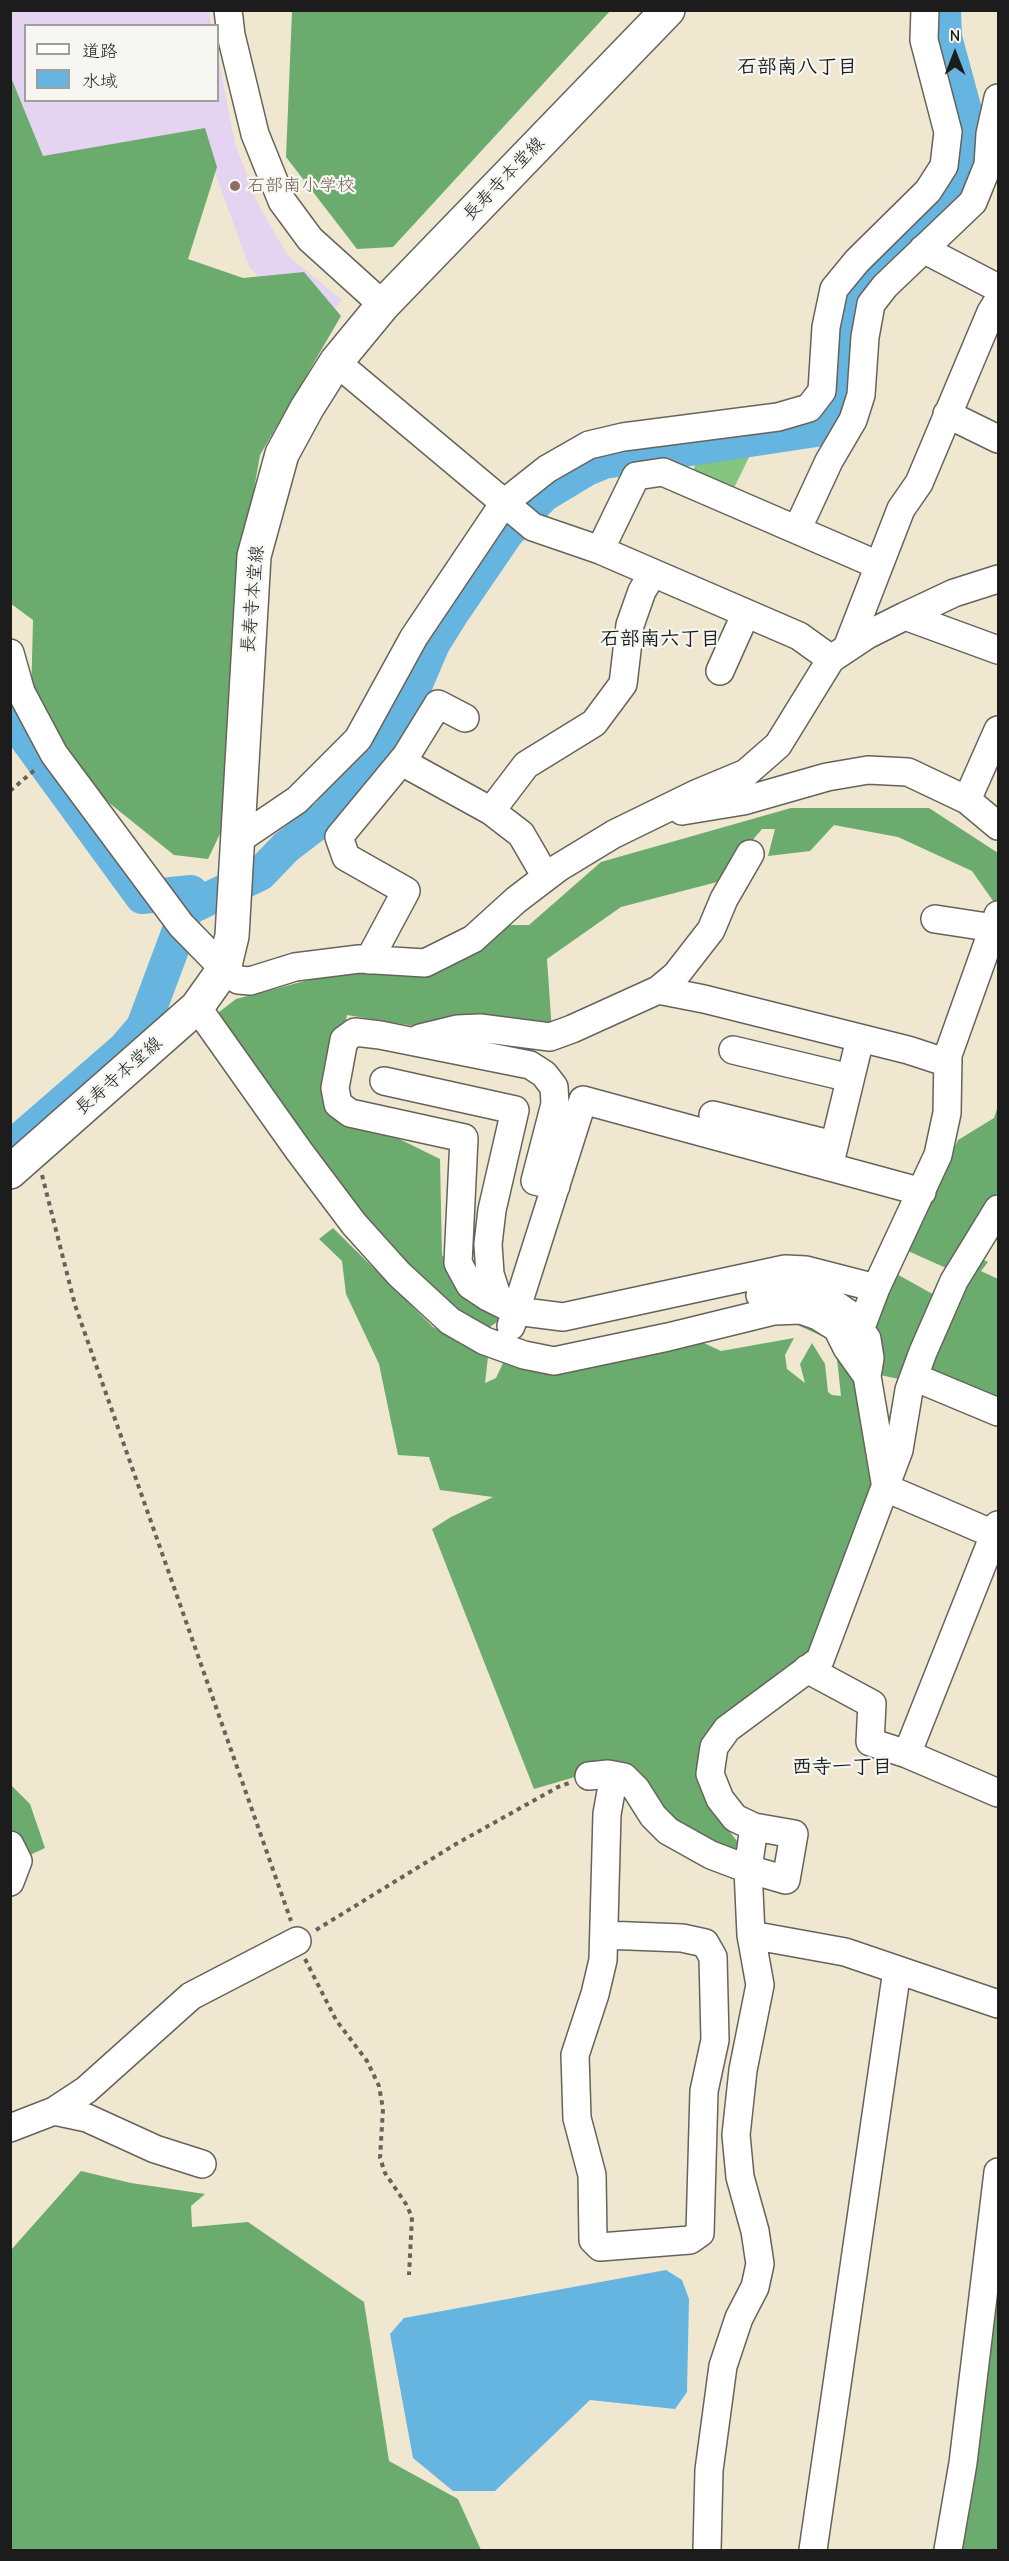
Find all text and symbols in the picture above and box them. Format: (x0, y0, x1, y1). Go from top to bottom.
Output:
legend (24, 24, 219, 102)
north arrow (925, 24, 985, 84)
text: N (950, 27, 960, 45)
text: 道路 (82, 41, 118, 62)
district label: 石部南八丁目 (737, 55, 857, 79)
text: 水域 (82, 71, 118, 92)
street label: 長寿寺本堂線 (459, 133, 549, 225)
place label: 石部南小学校 (247, 175, 355, 197)
marker: 石部南小学校 (228, 179, 242, 193)
street label: 長寿寺本堂線 (238, 544, 268, 654)
district label: 石部南六丁目 (600, 627, 720, 651)
street label: 長寿寺本堂線 (71, 1032, 167, 1120)
district label: 西寺一丁目 (792, 1755, 892, 1779)

